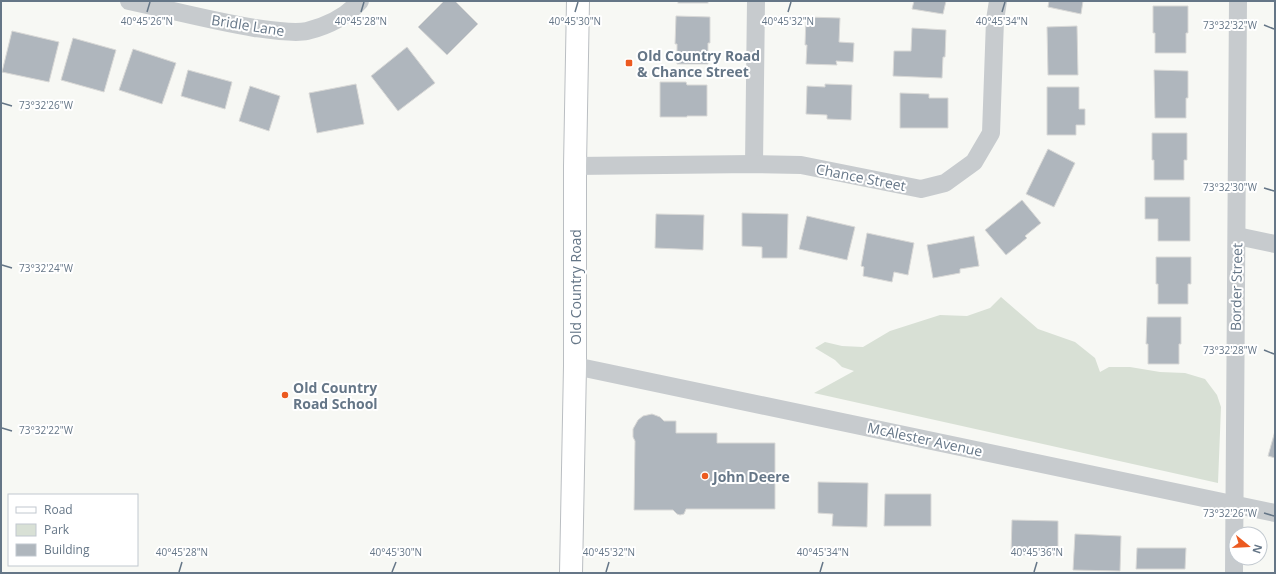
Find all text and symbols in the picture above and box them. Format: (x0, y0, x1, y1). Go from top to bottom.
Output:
street label: Bridle Lane (210, 10, 286, 40)
text: 40°45'26"N (121, 14, 173, 28)
text: 40°45'28"N (335, 14, 387, 28)
text: 40°45'30"N (549, 14, 601, 28)
text: 40°45'32"N (762, 14, 814, 28)
text: 40°45'34"N (976, 14, 1028, 28)
text: 73°32'32"W (1203, 18, 1258, 32)
place label: Old Country Road & Chance Street (637, 46, 760, 81)
marker: Old Country Road & Chance Street (624, 58, 634, 68)
text: 73°32'26"W (19, 98, 74, 112)
street label: Chance Street (814, 159, 908, 195)
text: 73°32'30"W (1203, 180, 1258, 194)
street label: Old Country Road (566, 229, 585, 345)
street label: Border Street (1226, 243, 1246, 331)
text: 73°32'24"W (19, 261, 74, 275)
text: 73°32'28"W (1203, 343, 1258, 357)
place label: Old Country Road School (293, 378, 378, 413)
marker: Old Country Road School (280, 390, 290, 400)
street label: McAlester Avenue (866, 418, 984, 461)
text: 73°32'22"W (19, 423, 74, 437)
place label: John Deere (711, 467, 790, 486)
marker: John Deere (700, 471, 710, 481)
legend (8, 494, 138, 566)
text: Road (44, 501, 73, 518)
text: 73°32'26"W (1203, 506, 1258, 520)
text: Park (44, 521, 70, 538)
north arrow (1228, 526, 1268, 566)
text: Building (44, 541, 90, 558)
text: N (1249, 543, 1267, 556)
text: 40°45'28"N (156, 545, 208, 559)
text: 40°45'30"N (370, 545, 422, 559)
text: 40°45'32"N (583, 545, 635, 559)
text: 40°45'34"N (797, 545, 849, 559)
text: 40°45'36"N (1011, 545, 1063, 559)

